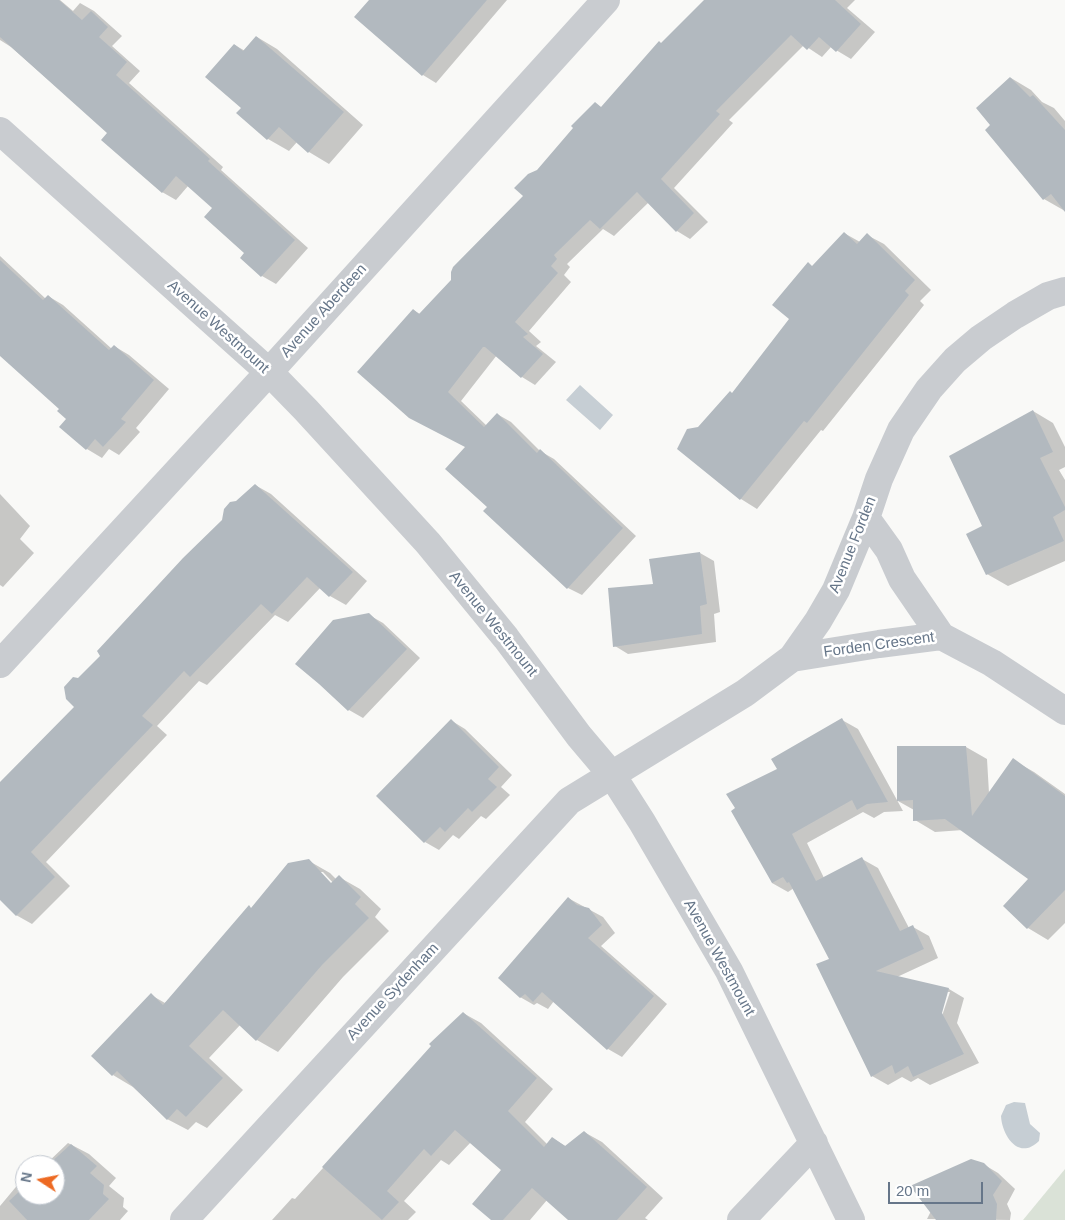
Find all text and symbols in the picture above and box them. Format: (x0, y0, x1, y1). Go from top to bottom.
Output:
street label: Avenue Aberdeen (277, 260, 371, 362)
street label: Avenue Westmount (164, 277, 272, 377)
street label: Avenue Forden (825, 494, 881, 596)
street label: Avenue Westmount (445, 568, 541, 680)
street label: Forden Crescent (822, 628, 936, 662)
street label: Avenue Westmount (680, 897, 758, 1019)
street label: Avenue Sydenham (343, 940, 443, 1044)
north arrow (15, 1155, 65, 1205)
text: N (17, 1171, 35, 1184)
scale bar (890, 1172, 985, 1204)
text: 20 m (896, 1182, 929, 1199)

